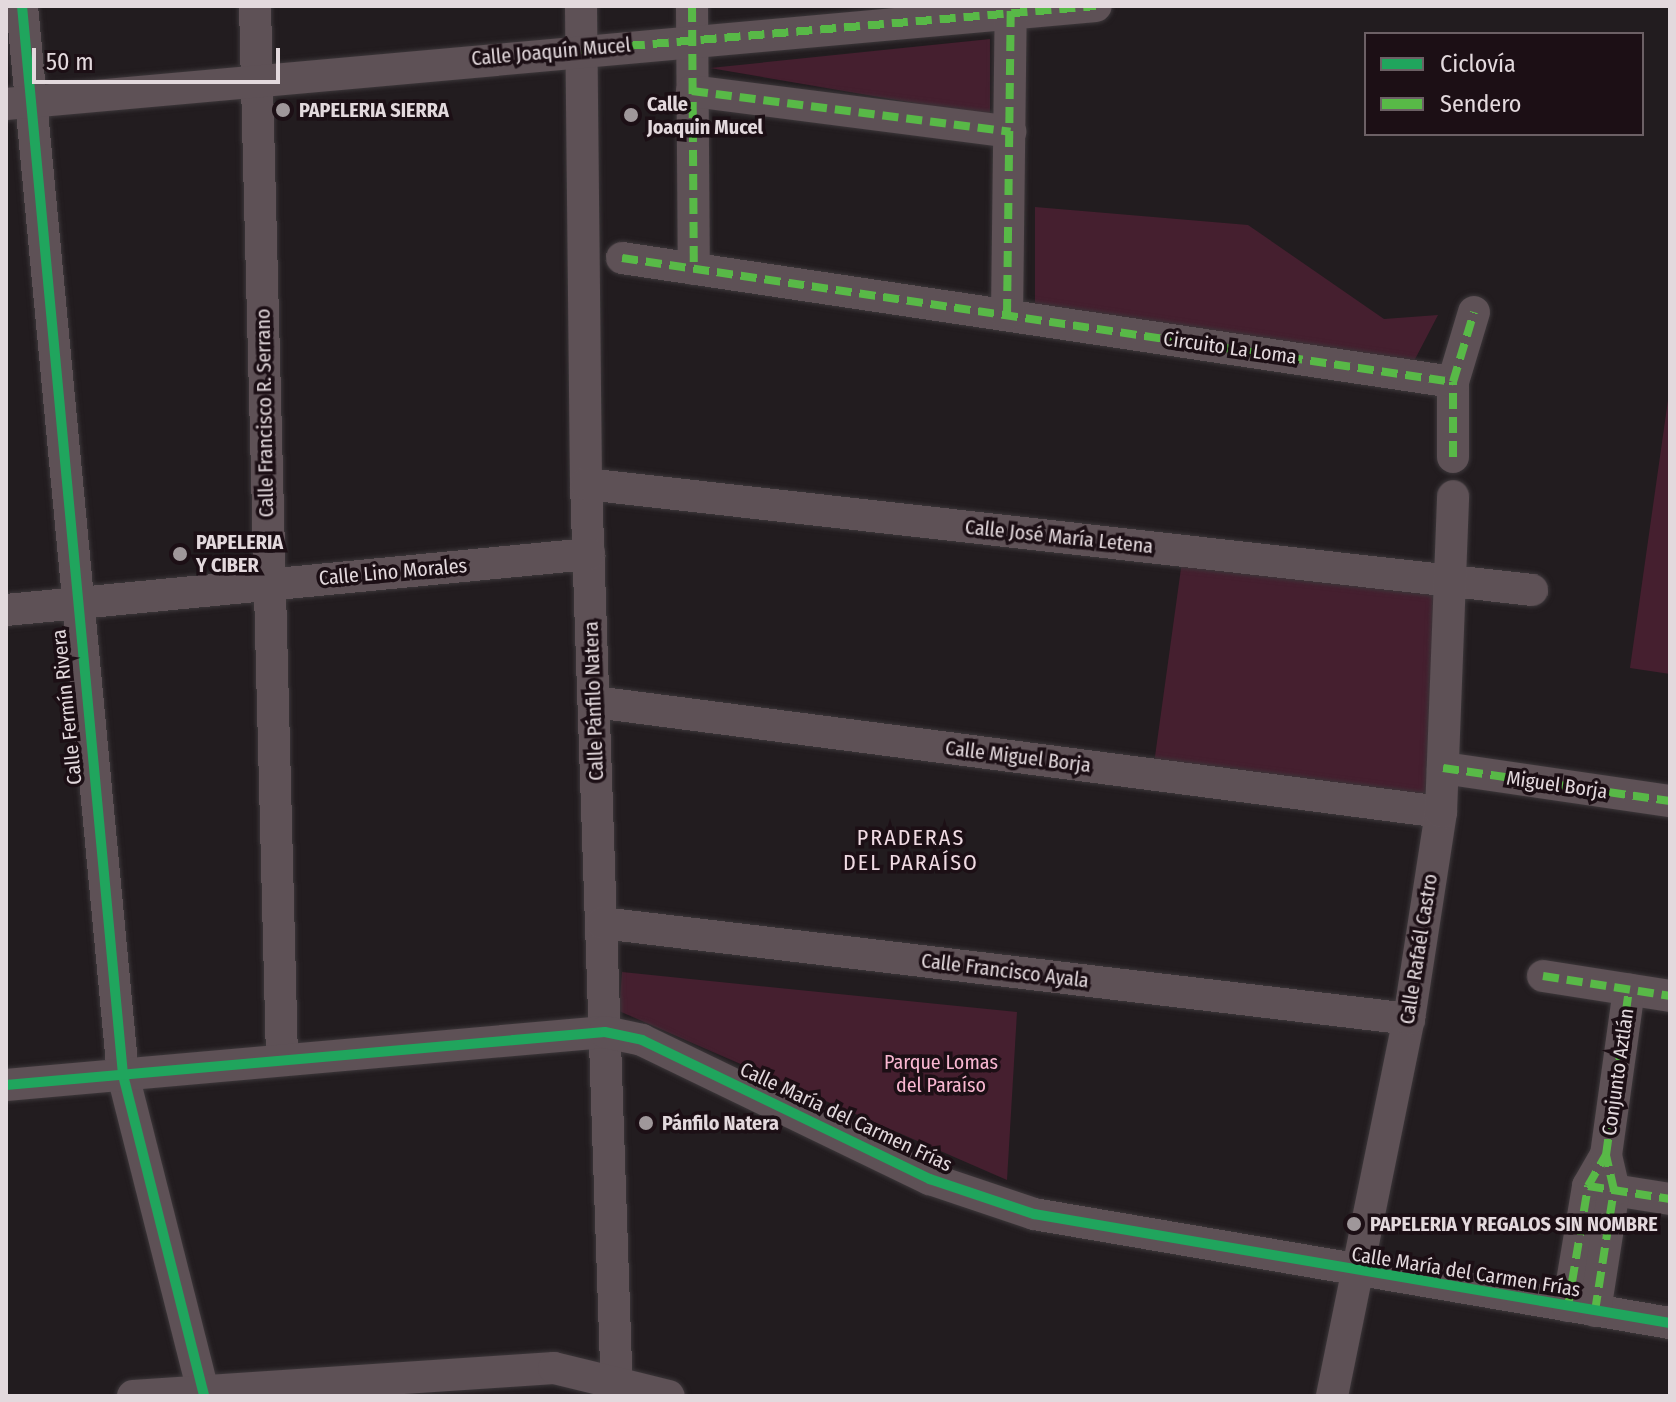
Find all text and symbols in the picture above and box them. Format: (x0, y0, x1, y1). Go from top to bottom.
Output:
scale bar (36, 32, 284, 82)
legend (1364, 32, 1644, 136)
street label: Calle Joaquín Mucel (470, 33, 632, 71)
text: 50 m (46, 48, 94, 76)
text: Ciclovía (1440, 50, 1516, 78)
text: Sendero (1440, 90, 1521, 118)
place label: Calle Joaquin Mucel (647, 92, 763, 139)
place label: PAPELERIA SIERRA (299, 98, 449, 122)
marker: PAPELERIA SIERRA (274, 101, 292, 119)
marker: Calle Joaquin Mucel (622, 106, 640, 124)
street label: Calle Francisco R. Serrano (251, 308, 279, 518)
street label: Circuito La Loma (1162, 327, 1298, 369)
street label: Calle José María Letena (964, 515, 1154, 559)
place label: PAPELERIA Y CIBER (196, 530, 283, 577)
marker: PAPELERIA Y CIBER (171, 545, 189, 563)
street label: Calle Lino Morales (318, 554, 468, 590)
street label: Calle Pánfilo Natera (579, 621, 609, 781)
street label: Calle Fermín Rivera (47, 628, 87, 786)
street label: Calle Miguel Borja (944, 736, 1092, 778)
street label: Miguel Borja (1505, 766, 1609, 804)
district label: PRADERAS DEL PARAÍSO (843, 824, 979, 876)
street label: Calle Rafaél Castro (1395, 872, 1443, 1026)
street label: Calle Francisco Ayala (920, 949, 1090, 993)
street label: Conjunto Aztlán (1597, 1007, 1639, 1137)
park label: Parque Lomas del Paraíso (884, 1051, 998, 1098)
street label: Calle María del Carmen Frías (736, 1057, 956, 1177)
place label: Pánfilo Natera (662, 1111, 779, 1135)
marker: Pánfilo Natera (637, 1114, 655, 1132)
place label: PAPELERIA Y REGALOS SIN NOMBRE (1370, 1212, 1658, 1236)
marker: PAPELERIA Y REGALOS SIN NOMBRE (1345, 1215, 1363, 1233)
street label: Calle María del Carmen Frías (1350, 1242, 1582, 1302)

